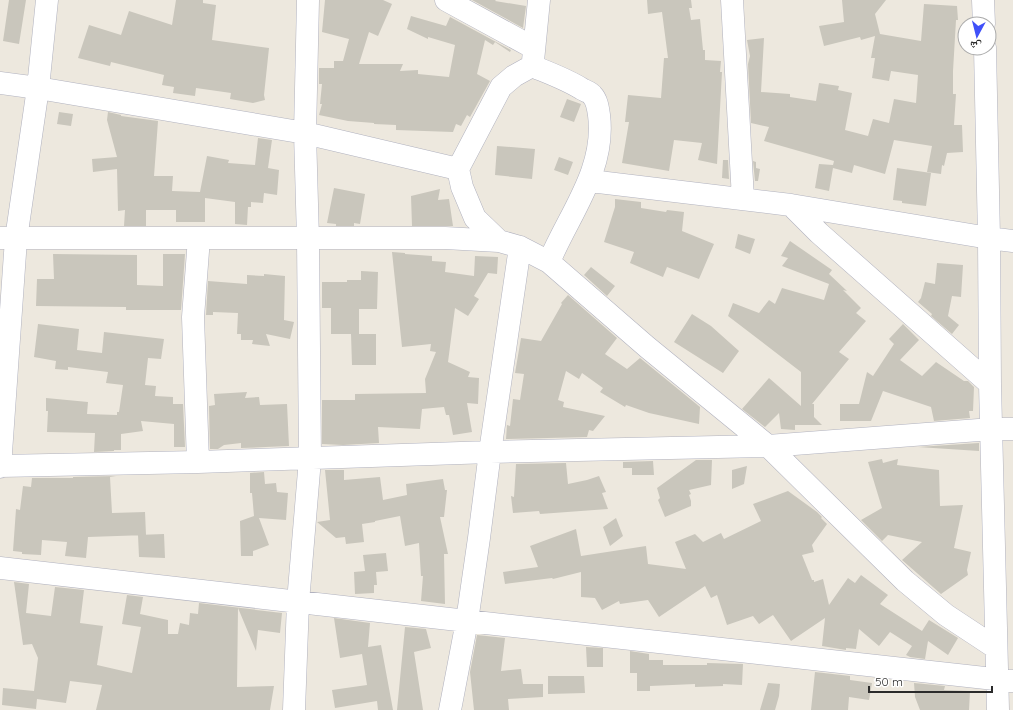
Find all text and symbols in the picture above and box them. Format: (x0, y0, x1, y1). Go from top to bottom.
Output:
north arrow (957, 16, 997, 56)
text: ش (969, 37, 983, 54)
scale bar (869, 668, 992, 694)
text: 50 m (875, 674, 903, 689)

